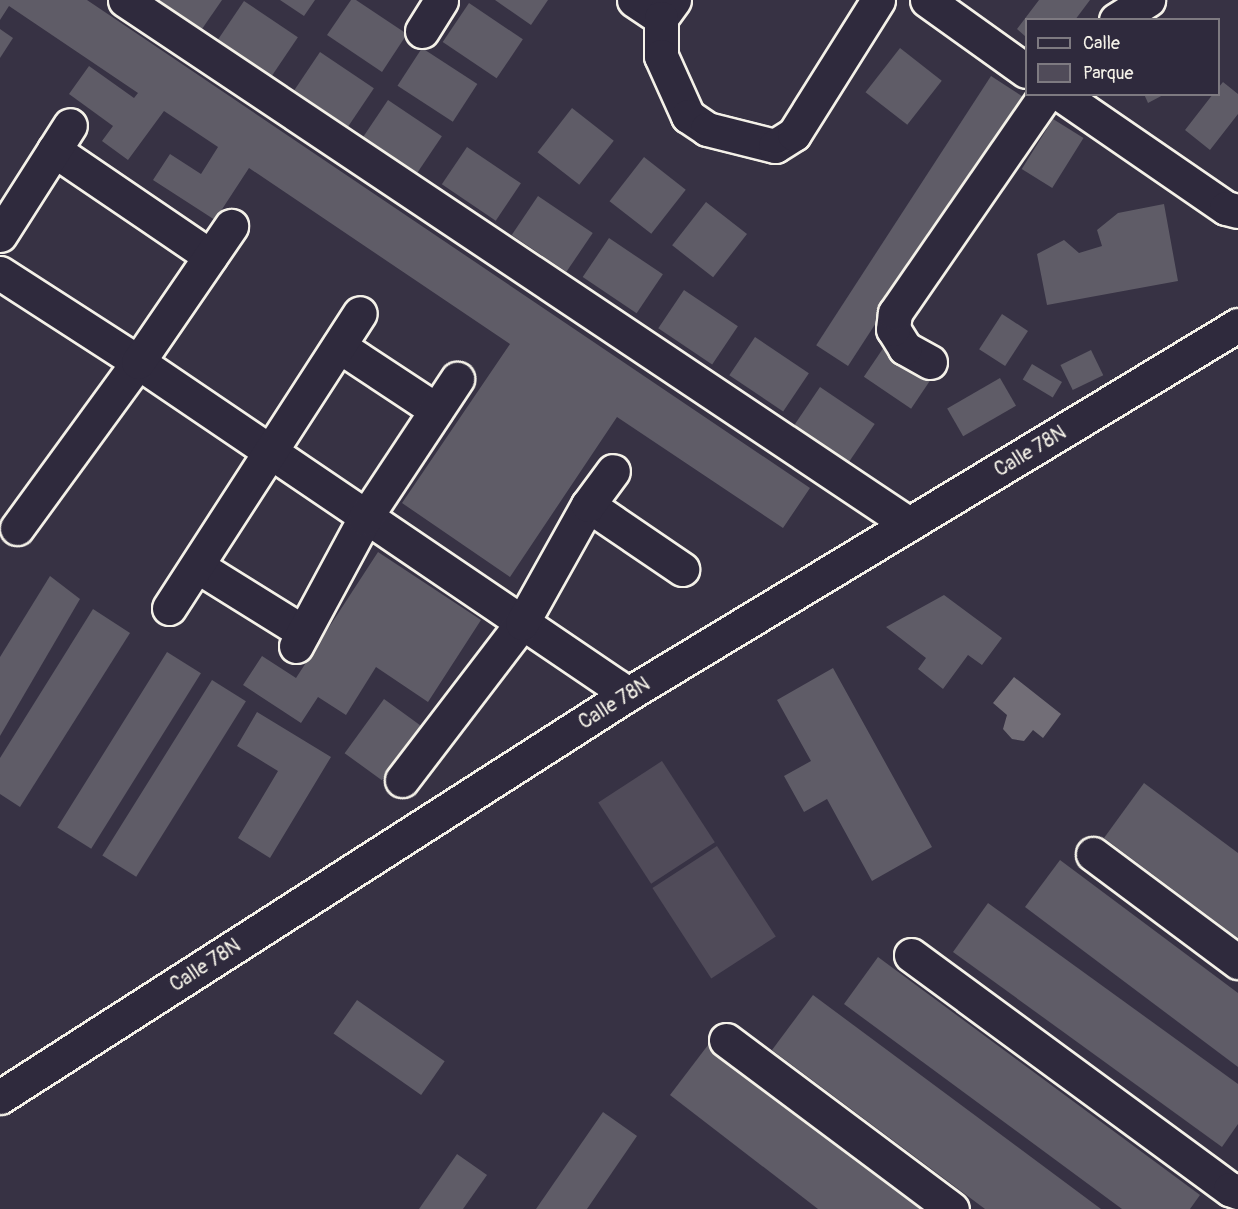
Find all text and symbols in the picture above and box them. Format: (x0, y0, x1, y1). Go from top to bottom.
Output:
legend (1025, 18, 1220, 96)
text: Calle (1083, 32, 1120, 55)
text: Parque (1083, 62, 1133, 85)
street label: Calle 78N (990, 420, 1070, 482)
street label: Calle 78N (574, 672, 654, 734)
street label: Calle 78N (165, 933, 245, 997)

